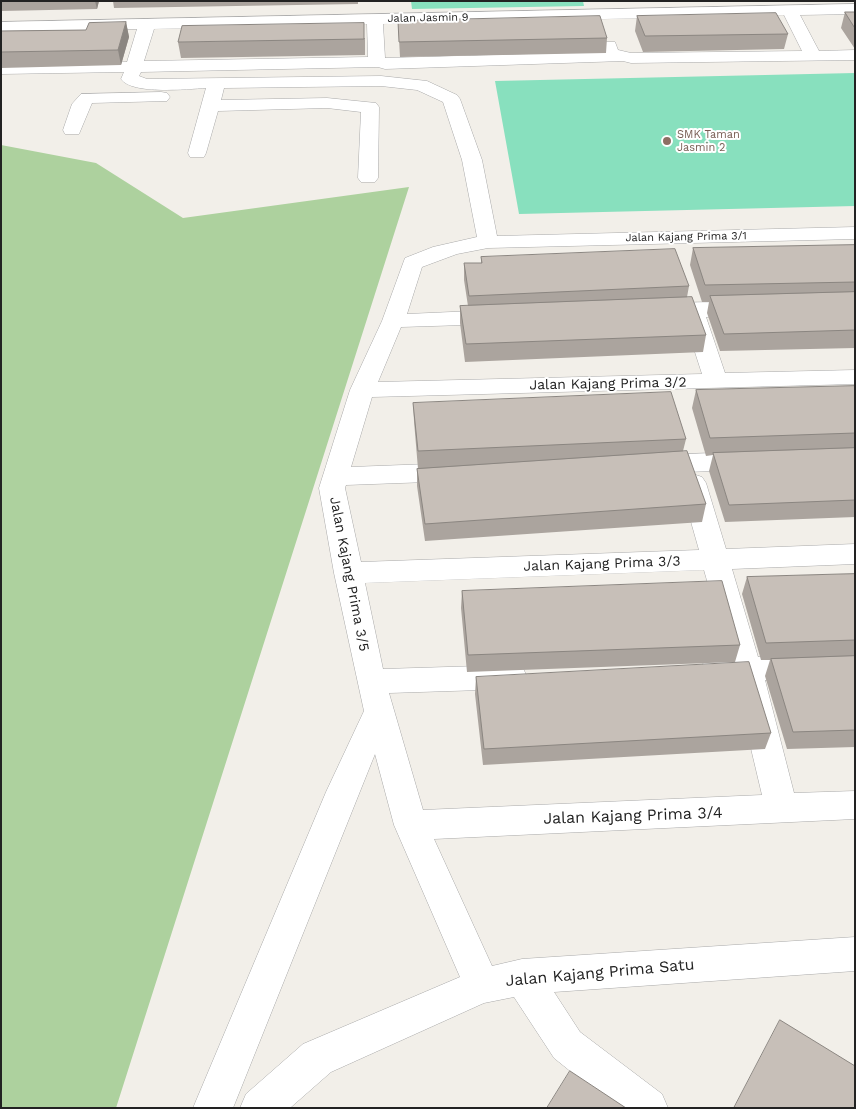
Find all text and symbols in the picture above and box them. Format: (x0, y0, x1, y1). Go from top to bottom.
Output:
street label: Jalan Jasmin 9 (387, 11, 469, 25)
place label: SMK Taman Jasmin 2 (677, 128, 740, 154)
marker: SMK Taman Jasmin 2 (661, 135, 673, 147)
street label: Jalan Kajang Prima 3/1 (625, 229, 747, 245)
street label: Jalan Kajang Prima 3/2 (529, 374, 687, 394)
street label: Jalan Kajang Prima 3/5 (326, 495, 372, 653)
street label: Jalan Kajang Prima 3/3 (523, 553, 681, 575)
street label: Jalan Kajang Prima 3/4 (543, 803, 723, 829)
street label: Jalan Kajang Prima Satu (505, 955, 695, 991)

